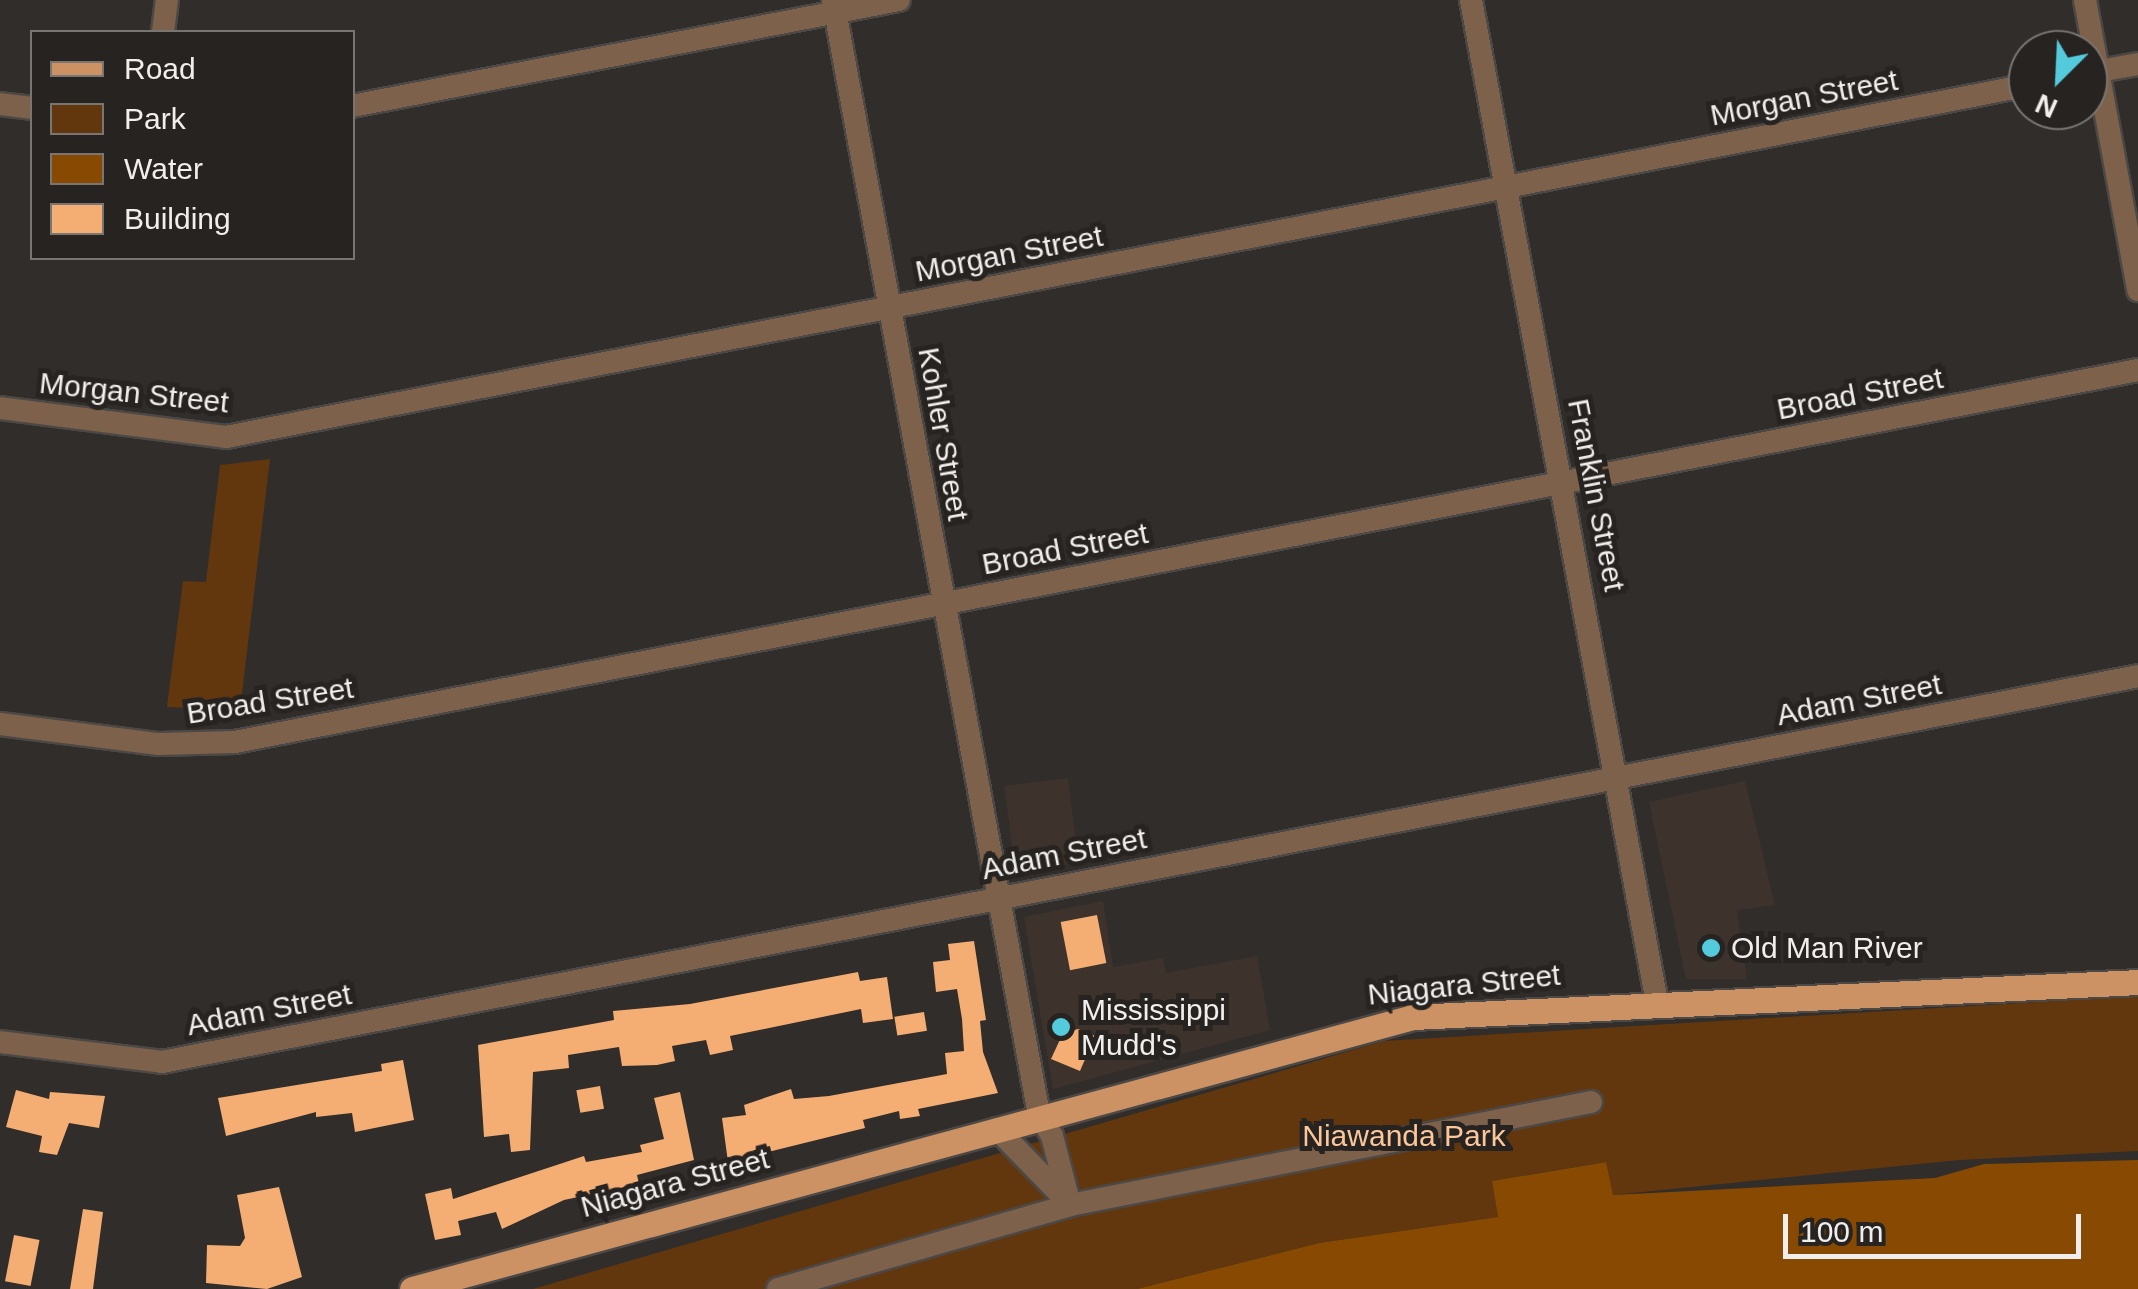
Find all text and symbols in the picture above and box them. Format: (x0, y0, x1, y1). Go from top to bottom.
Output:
legend (30, 30, 355, 260)
north arrow (2008, 30, 2108, 130)
text: Road (124, 52, 196, 85)
street label: Morgan Street (1707, 62, 1901, 134)
text: N (2031, 88, 2062, 124)
text: Park (124, 102, 186, 135)
text: Water (124, 152, 203, 185)
text: Building (124, 202, 231, 235)
street label: Morgan Street (912, 218, 1106, 290)
street label: Kohler Street (910, 345, 976, 523)
street label: Broad Street (1774, 360, 1946, 428)
street label: Morgan Street (38, 365, 230, 421)
street label: Franklin Street (1560, 396, 1632, 594)
street label: Broad Street (979, 515, 1151, 583)
street label: Adam Street (1774, 666, 1944, 734)
street label: Broad Street (184, 670, 356, 732)
street label: Adam Street (979, 820, 1149, 888)
place label: Old Man River (1731, 930, 1923, 966)
marker: Old Man River (1700, 937, 1722, 959)
street label: Niagara Street (1366, 957, 1562, 1013)
street label: Adam Street (184, 976, 354, 1044)
place label: Mississippi Mudd's (1081, 992, 1226, 1062)
marker: Mississippi Mudd's (1050, 1016, 1072, 1038)
park label: Niawanda Park (1302, 1118, 1506, 1154)
street label: Niagara Street (577, 1141, 773, 1225)
scale bar (1788, 1194, 2086, 1256)
text: 100 m (1800, 1215, 1883, 1248)

